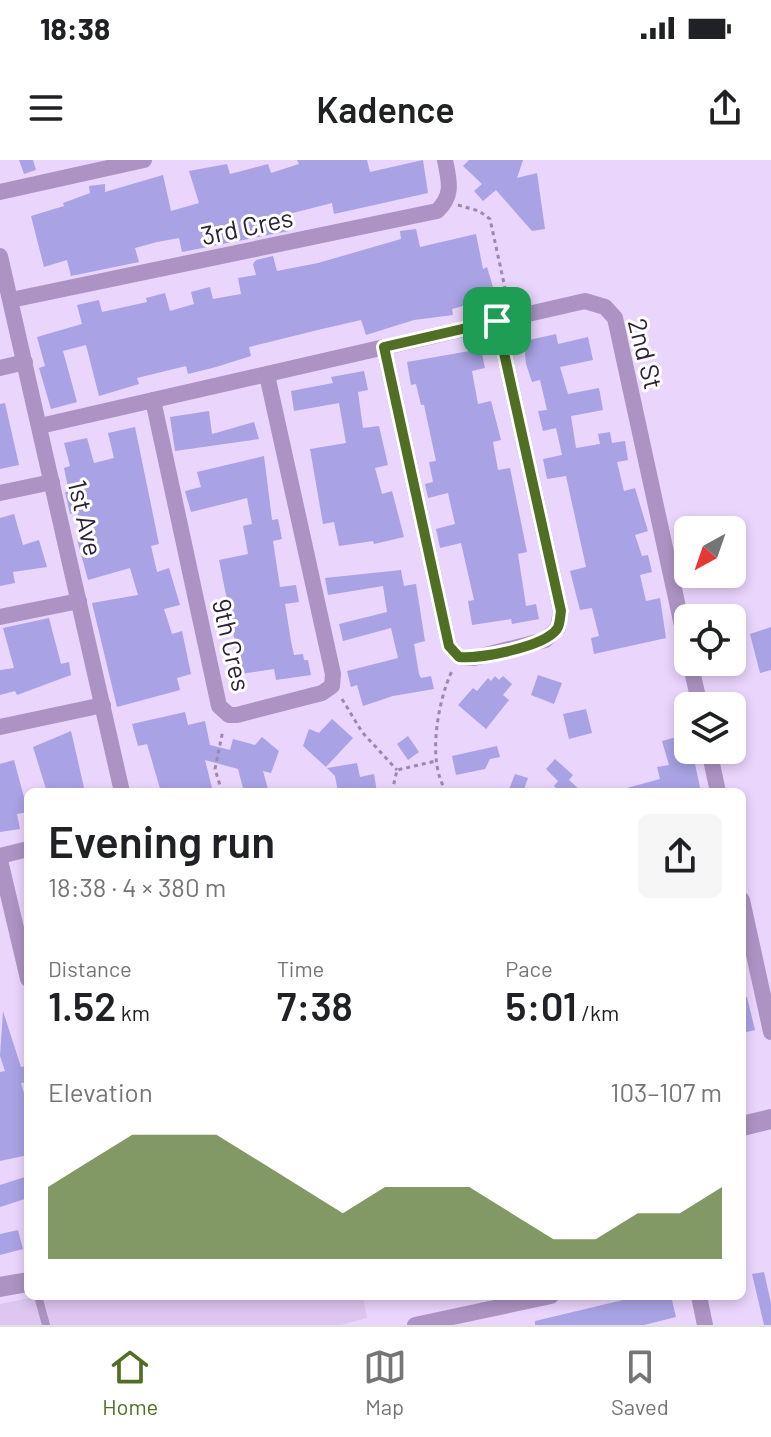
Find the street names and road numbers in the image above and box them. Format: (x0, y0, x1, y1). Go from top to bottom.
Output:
street label: 3rd Cres (198, 201, 296, 250)
street label: 2nd St (623, 315, 670, 392)
street label: 1st Ave (63, 477, 110, 559)
street label: 9th Cres (207, 596, 258, 694)

